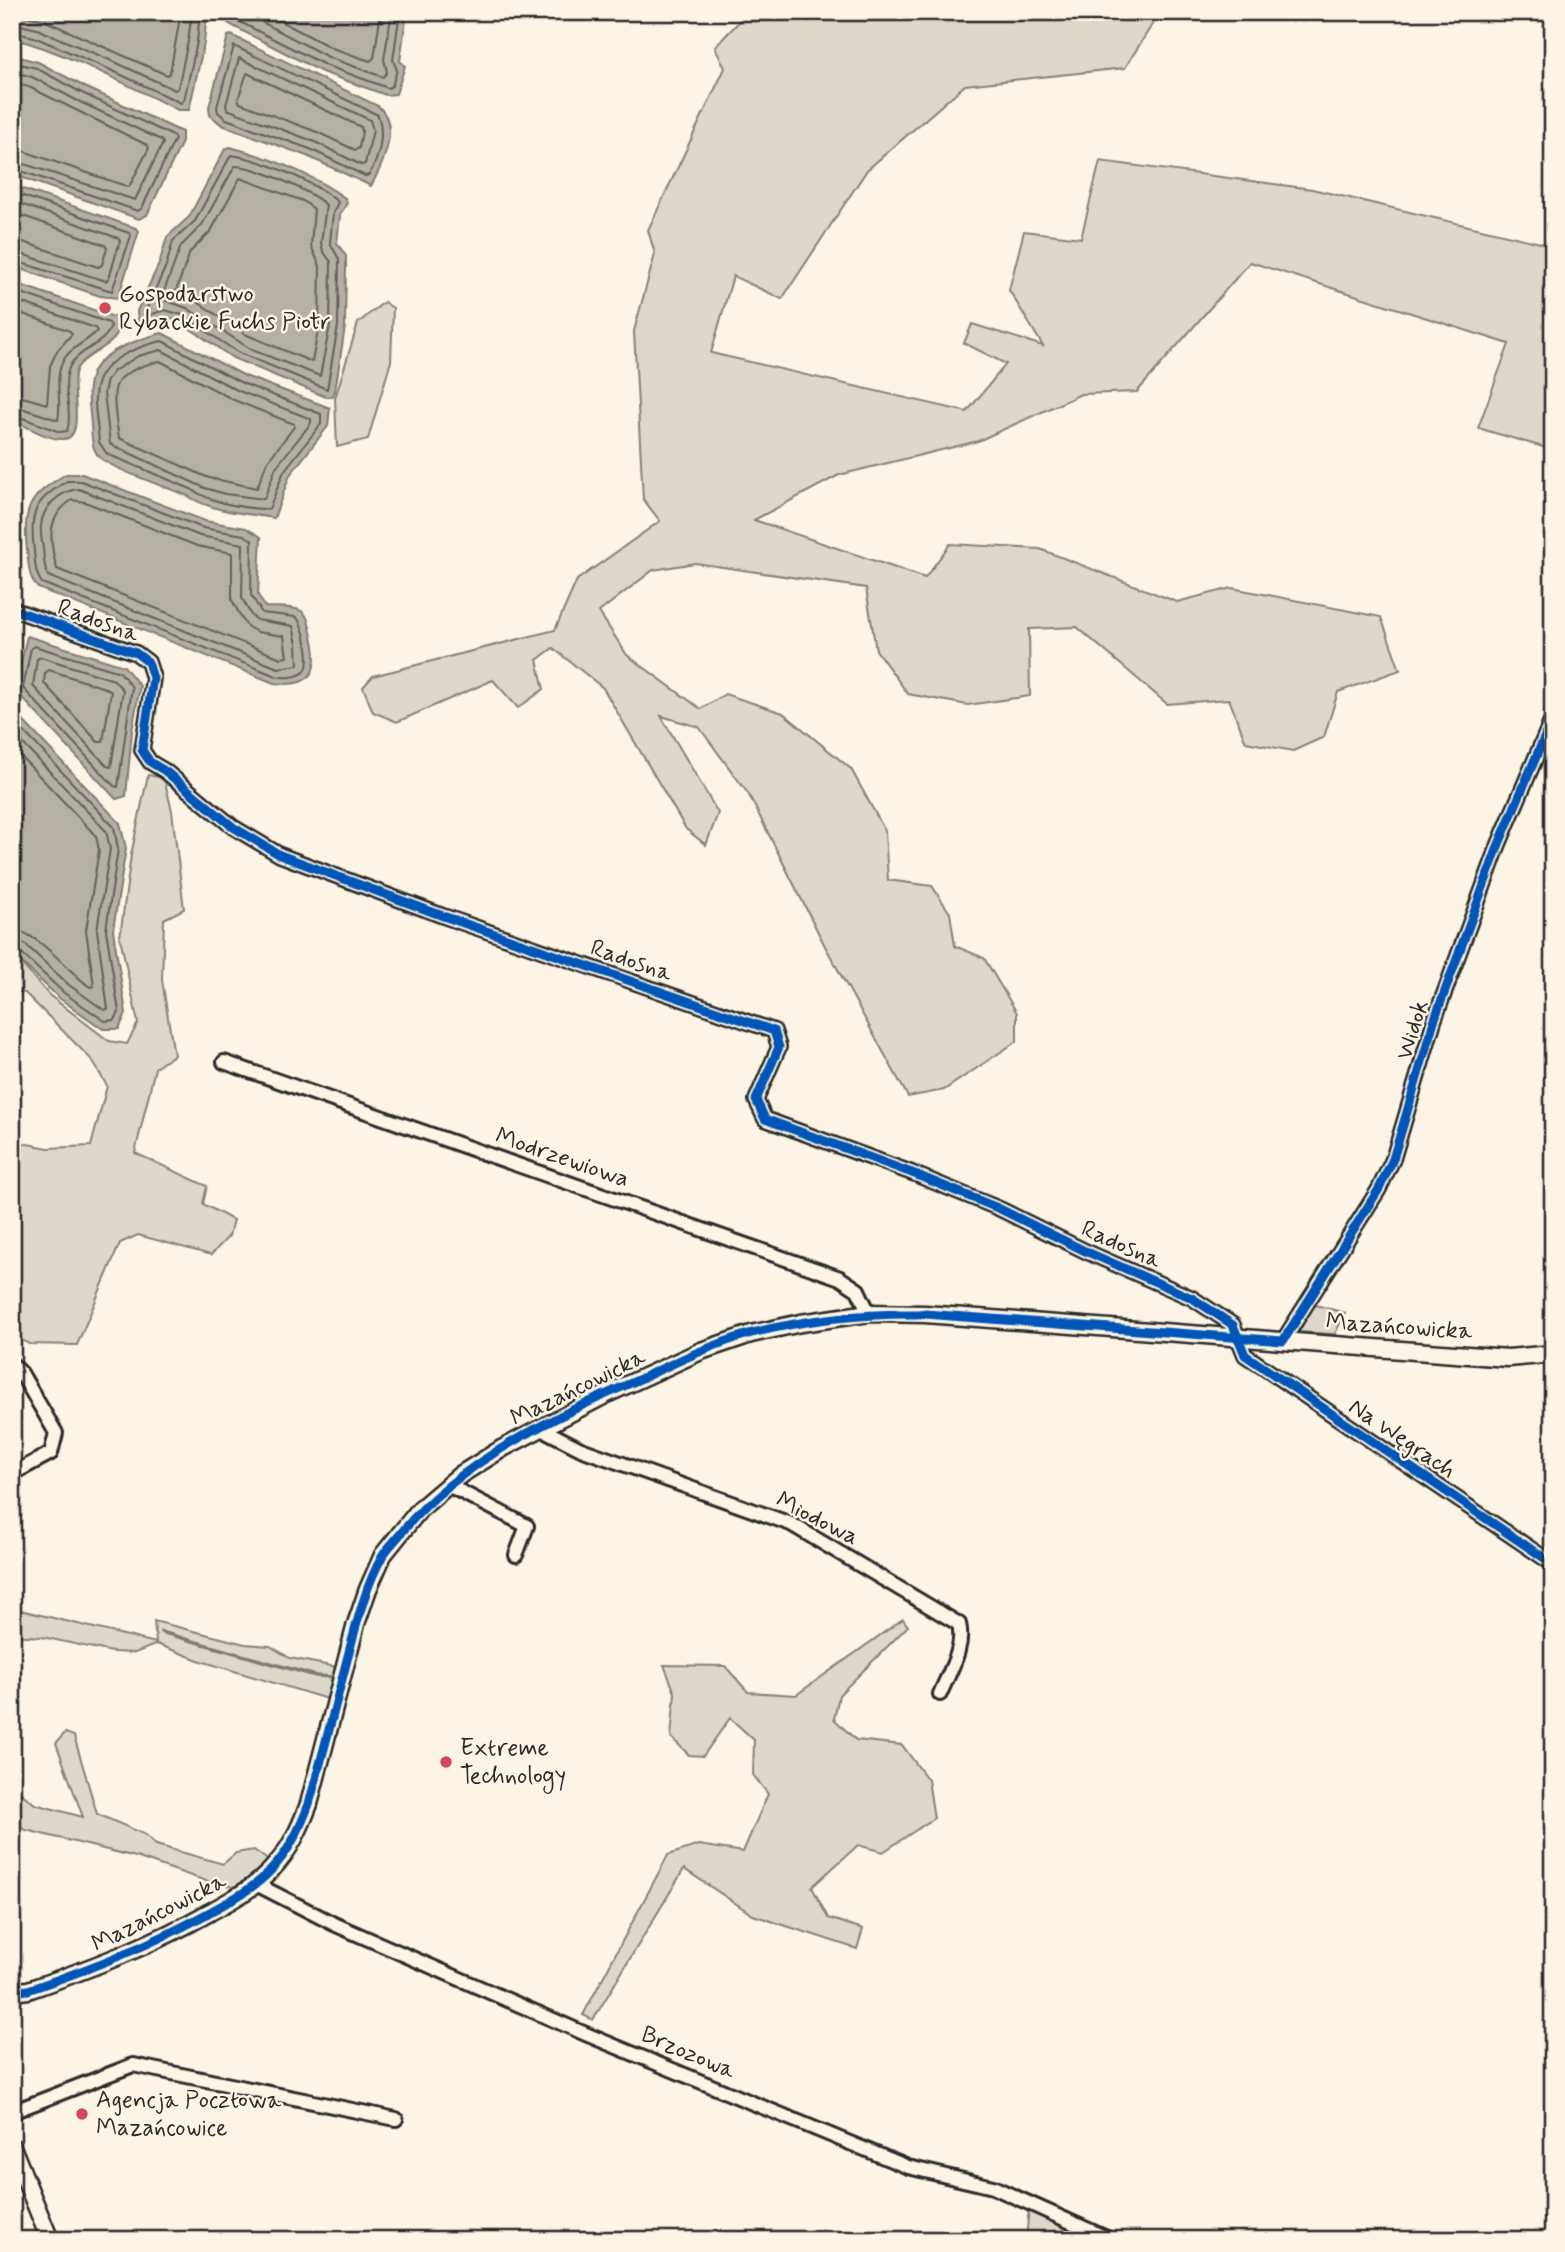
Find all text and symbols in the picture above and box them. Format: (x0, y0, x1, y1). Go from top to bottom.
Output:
place label: Gospodarstwo Rybackie Fuchs Piotr (119, 279, 331, 338)
marker: Gospodarstwo Rybackie Fuchs Piotr (97, 300, 113, 316)
street label: Radosna (53, 592, 144, 650)
street label: Radosna (586, 933, 677, 990)
street label: Widok (1389, 996, 1437, 1064)
street label: Modrzewiowa (491, 1121, 633, 1195)
street label: Radosna (1076, 1214, 1166, 1277)
street label: Mazańcowicka (1325, 1306, 1474, 1348)
street label: Mazańcowicka (505, 1342, 651, 1434)
street label: Na Węgrach (1342, 1392, 1462, 1486)
street label: Miodowa (770, 1485, 864, 1553)
place label: Extreme Technology (460, 1733, 566, 1794)
marker: Extreme Technology (438, 1754, 454, 1770)
street label: Mazańcowicka (87, 1866, 232, 1960)
street label: Brzozowa (636, 2019, 740, 2087)
place label: Agencja Pocztowa Mazańcowice (96, 2085, 282, 2144)
marker: Agencja Pocztowa Mazańcowice (74, 2106, 90, 2122)

